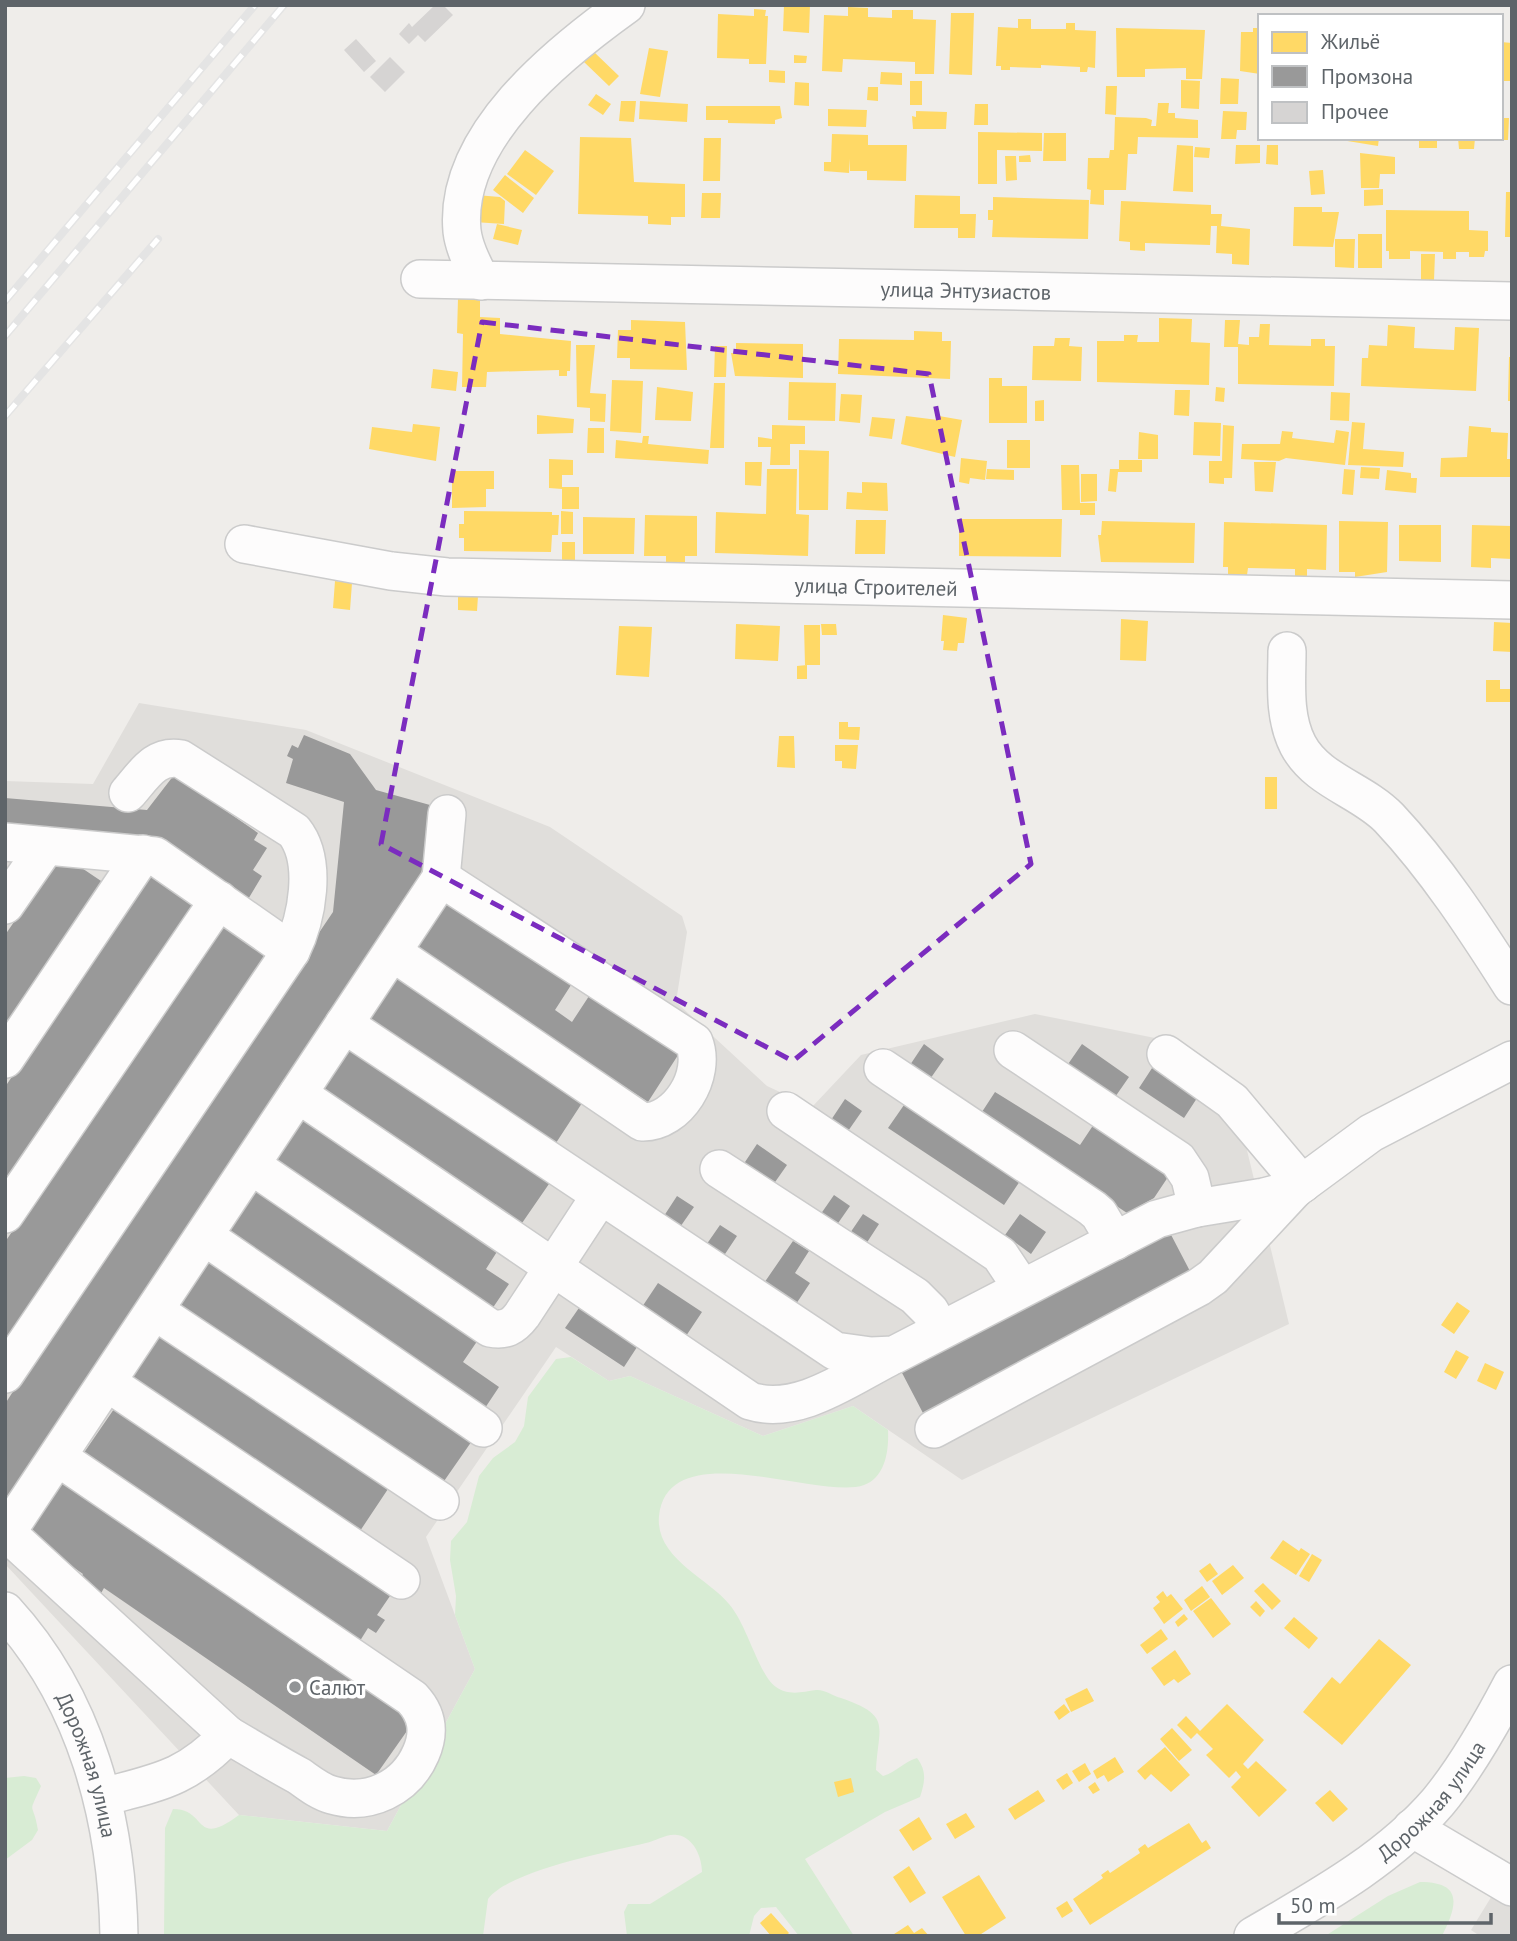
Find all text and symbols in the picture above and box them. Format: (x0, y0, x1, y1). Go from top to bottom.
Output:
legend (1258, 14, 1503, 140)
text: Жильё (1320, 28, 1380, 55)
text: Промзона (1321, 63, 1413, 90)
text: Прочее (1321, 98, 1389, 125)
street label: улица Энтузиастов (880, 275, 1052, 305)
street label: улица Строителей (794, 571, 958, 602)
place label: Салют (309, 1674, 366, 1701)
marker: Салют (287, 1679, 303, 1695)
street label: Дорожная улица (51, 1687, 123, 1840)
street label: Дорожная улица (1371, 1736, 1491, 1867)
scale bar (1279, 1882, 1491, 1926)
text: 50 m (1290, 1892, 1336, 1919)

